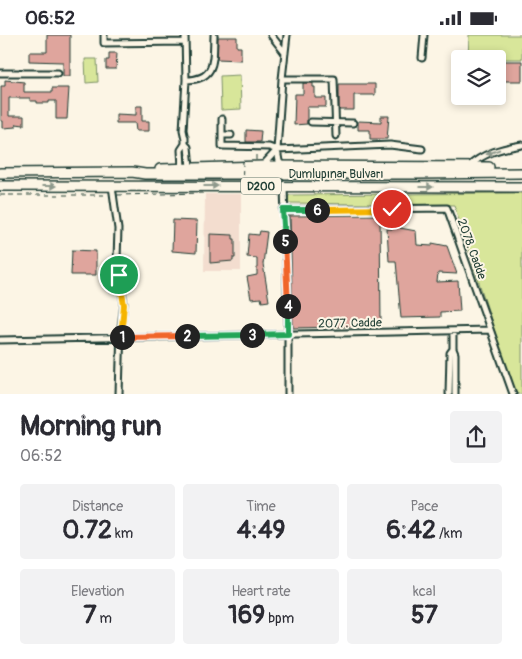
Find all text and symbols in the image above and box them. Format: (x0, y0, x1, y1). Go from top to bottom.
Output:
text: 06:52 (25, 6, 75, 30)
map controls (451, 50, 506, 105)
button: layers (451, 50, 506, 105)
one-way arrow (485, 148, 500, 156)
street label: Dumlupınar Bulvarı (289, 167, 383, 182)
road number: D200 (241, 177, 281, 195)
one-way arrow (41, 182, 57, 190)
one-way arrow (203, 182, 219, 190)
one-way arrow (418, 183, 434, 191)
pin (371, 188, 413, 230)
icon: check (378, 195, 406, 223)
pin: 6 (304, 197, 330, 223)
text: 6 (313, 202, 322, 219)
street label: 2078. Cadde (454, 217, 489, 282)
pin: 5 (272, 229, 298, 253)
text: 5 (282, 233, 289, 250)
pin (98, 254, 140, 296)
icon: arrive (105, 261, 133, 289)
pin: 4 (276, 293, 300, 319)
text: 4 (284, 298, 293, 315)
street label: 2077. Cadde (318, 315, 382, 332)
pin: 2 (174, 323, 200, 349)
pin: 3 (240, 323, 264, 347)
pin: 1 (110, 325, 134, 349)
text: 3 (249, 327, 256, 344)
text: 2 (184, 328, 191, 345)
text: 1 (120, 329, 125, 346)
text: Morning run (20, 409, 162, 444)
button: share (450, 411, 502, 463)
text: 06:52 (20, 446, 62, 466)
text: Distance (72, 498, 123, 515)
text: Time (246, 498, 276, 515)
text: Pace (410, 498, 438, 515)
text: 0.72 (62, 515, 112, 546)
text: 4:49 (237, 515, 285, 546)
text: 6:42 (386, 515, 436, 546)
text: km (112, 525, 133, 542)
text: /km (436, 525, 462, 542)
text: Elevation (71, 583, 124, 600)
text: Heart rate (231, 583, 291, 600)
text: kcal (413, 583, 436, 600)
text: 7 (83, 600, 97, 631)
text: 169 (228, 600, 265, 631)
text: 57 (411, 600, 438, 631)
text: m (97, 610, 112, 627)
text: bpm (265, 610, 294, 627)

